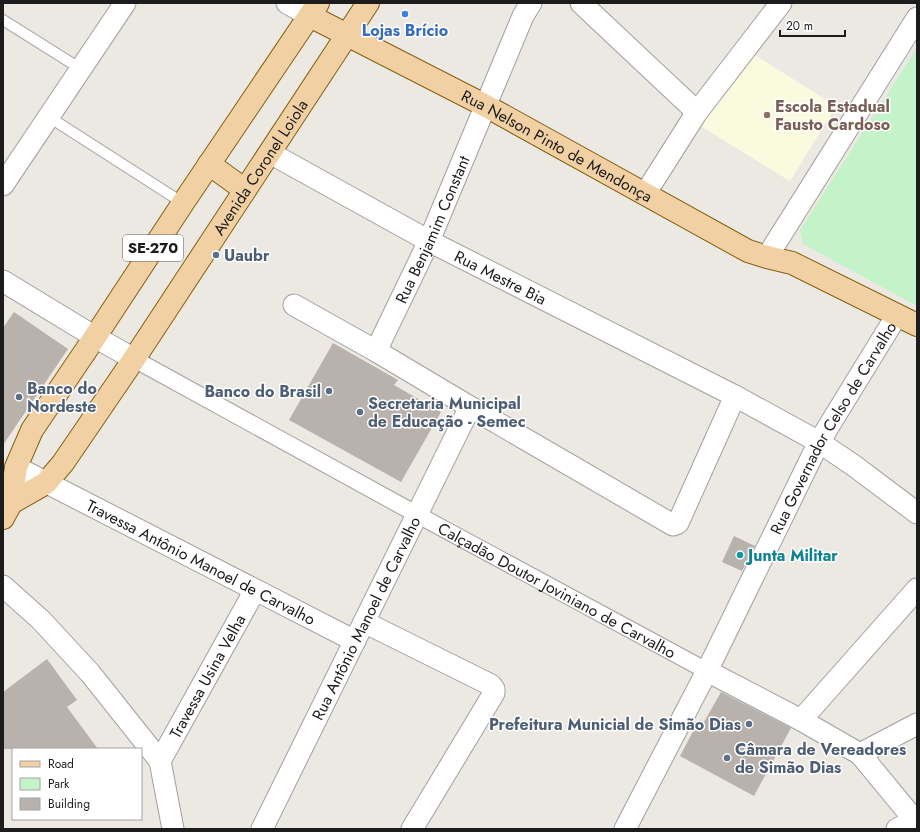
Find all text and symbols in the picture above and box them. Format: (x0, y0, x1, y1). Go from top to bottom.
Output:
marker: Lojas Brício (400, 9, 410, 19)
scale bar (780, 12, 845, 38)
text: 20 m (786, 17, 813, 35)
place label: Lojas Brício (362, 19, 448, 42)
street label: Rua Nelson Pinto de Mendonça (457, 84, 656, 208)
street label: Avenida Coronel Loiola (207, 95, 314, 240)
place label: Escola Estadual Fausto Cardoso (775, 95, 890, 136)
marker: Escola Estadual Fausto Cardoso (762, 110, 772, 120)
street label: Rua Benjamim Constant (390, 152, 475, 307)
road number: SE-270 (123, 235, 183, 261)
place label: Uaubr (224, 244, 270, 267)
street label: Rua Mestre Bia (450, 245, 550, 311)
marker: Uaubr (211, 250, 221, 260)
street label: Rua Governador Celso de Carvalho (765, 317, 902, 538)
place label: Banco do Nordeste (27, 377, 97, 418)
place label: Banco do Brasil (204, 380, 321, 403)
marker: Banco do Brasil (324, 386, 334, 396)
marker: Banco do Nordeste (14, 392, 24, 402)
place label: Secretaria Municipal de Educação - Semec (368, 392, 526, 433)
marker: Secretaria Municipal de Educação - Semec (355, 407, 365, 417)
street label: Travessa Antônio Manoel de Carvalho (82, 494, 319, 631)
street label: Rua Antônio Manoel de Carvalho (306, 512, 426, 724)
street label: Calçadão Doutor Joviniano de Carvalho (434, 517, 680, 664)
place label: Junta Militar (745, 544, 838, 567)
marker: Junta Militar (735, 550, 745, 560)
street label: Travessa Usina Velha (164, 610, 251, 743)
place label: Prefeitura Municial de Simão Dias (489, 713, 741, 736)
marker: Prefeitura Municial de Simão Dias (744, 719, 754, 729)
place label: Câmara de Vereadores de Simão Dias (735, 738, 906, 779)
legend (12, 748, 142, 820)
marker: Câmara de Vereadores de Simão Dias (722, 753, 732, 763)
text: Road (48, 755, 74, 773)
text: Park (48, 775, 70, 793)
text: Building (48, 795, 90, 813)

